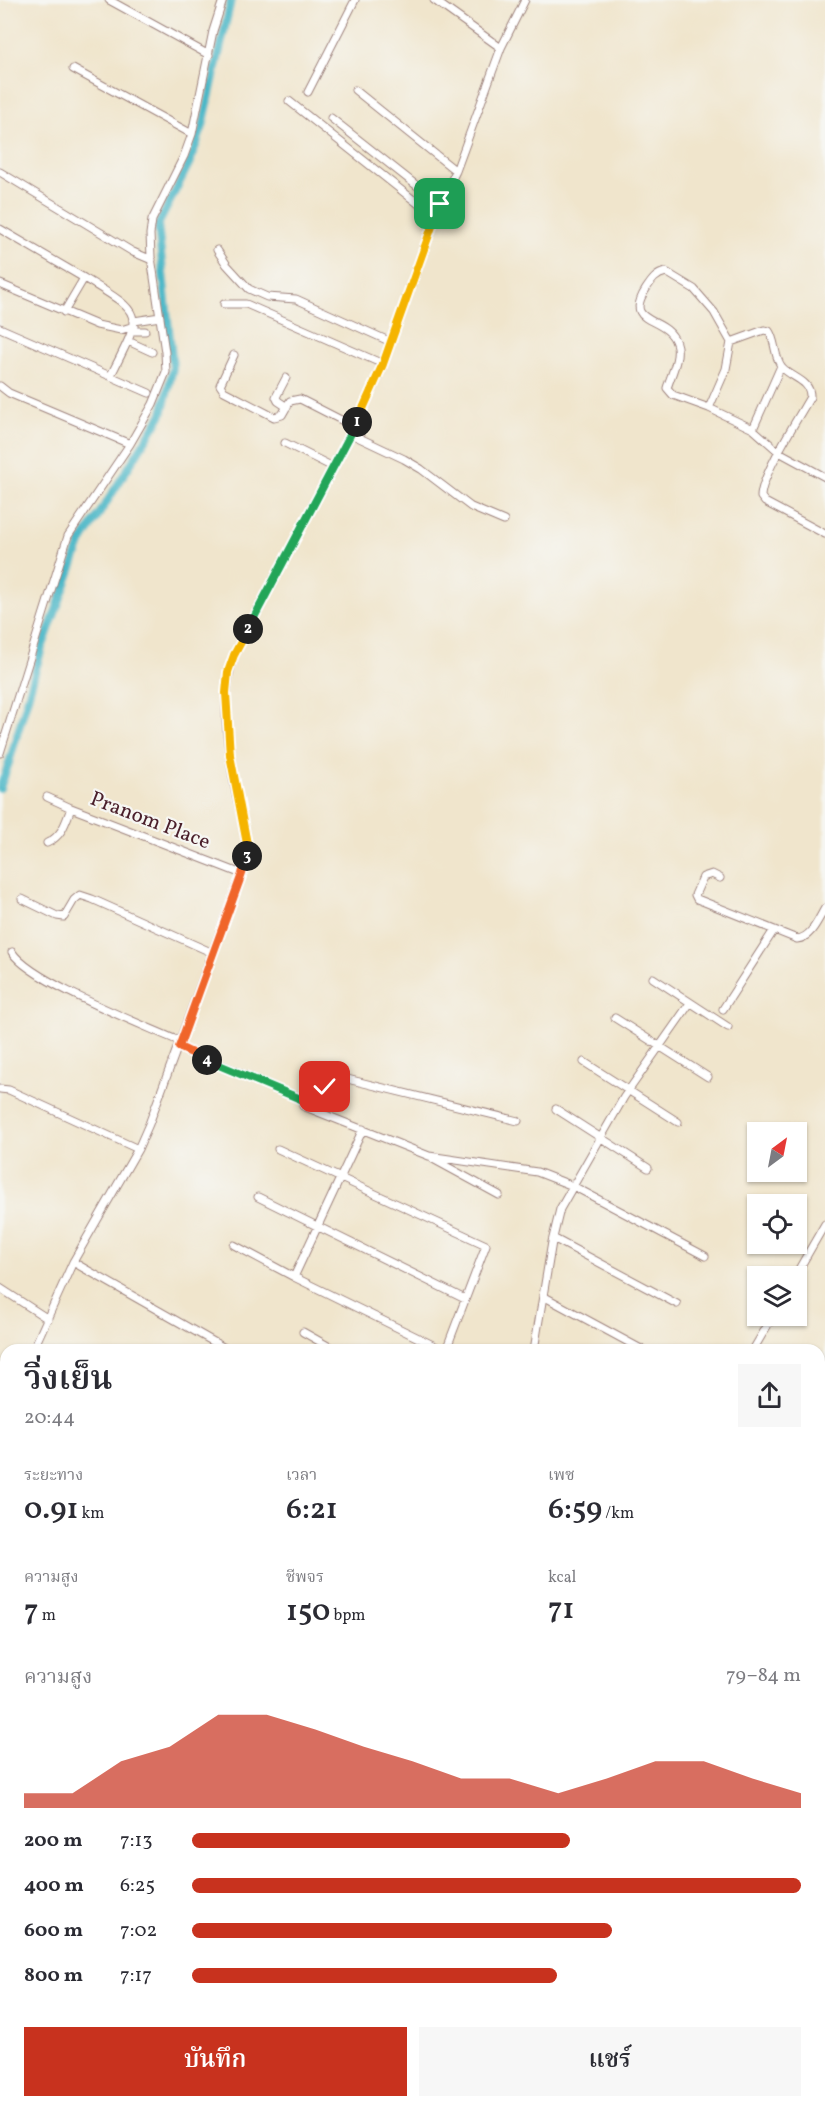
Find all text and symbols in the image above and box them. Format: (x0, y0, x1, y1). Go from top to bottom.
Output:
pin (414, 178, 465, 229)
icon: arrive (423, 187, 456, 220)
pin: 1 (342, 407, 372, 437)
text: 1 (354, 411, 360, 433)
pin: 2 (233, 614, 263, 644)
text: 2 (244, 618, 252, 640)
street label: Pranom Place (86, 785, 214, 857)
pin: 3 (232, 841, 262, 871)
text: 3 (243, 845, 251, 867)
pin: 4 (192, 1045, 222, 1075)
text: 4 (202, 1049, 212, 1071)
pin (299, 1061, 350, 1112)
icon: check (308, 1070, 341, 1103)
north arrow (747, 1122, 807, 1182)
map controls (747, 1122, 807, 1326)
button: locate (747, 1194, 807, 1254)
button: layers (747, 1266, 807, 1326)
text: วิ่งเย็น (24, 1358, 113, 1404)
button: share (738, 1364, 801, 1427)
text: 20:44 (24, 1404, 75, 1432)
text: ระยะทาง (24, 1465, 83, 1487)
text: เวลา (286, 1465, 317, 1487)
text: เพซ (548, 1465, 575, 1487)
text: 0.91 (24, 1489, 78, 1531)
text: 6:21 (286, 1489, 338, 1531)
text: 6:59 (548, 1489, 602, 1531)
text: km (78, 1503, 104, 1525)
text: /km (602, 1503, 634, 1525)
text: ความสูง (24, 1567, 79, 1589)
text: ชีพจร (286, 1567, 324, 1589)
text: kcal (548, 1567, 576, 1589)
text: 71 (548, 1589, 574, 1631)
text: 7 (24, 1591, 38, 1633)
text: 150 (286, 1591, 330, 1633)
text: m (38, 1605, 56, 1627)
text: bpm (330, 1605, 366, 1627)
text: 79–84 m (726, 1662, 801, 1690)
text: ความสูง (24, 1664, 92, 1692)
text: 200 m (24, 1827, 82, 1855)
text: 7:13 (120, 1827, 152, 1855)
text: 400 m (24, 1872, 84, 1900)
text: 6:25 (120, 1872, 155, 1900)
text: 600 m (24, 1917, 83, 1945)
text: 7:02 (120, 1917, 157, 1945)
text: 800 m (24, 1962, 83, 1990)
text: 7:17 (120, 1962, 152, 1990)
button: บันทึก (24, 2027, 407, 2096)
button: แชร์ (419, 2027, 801, 2096)

